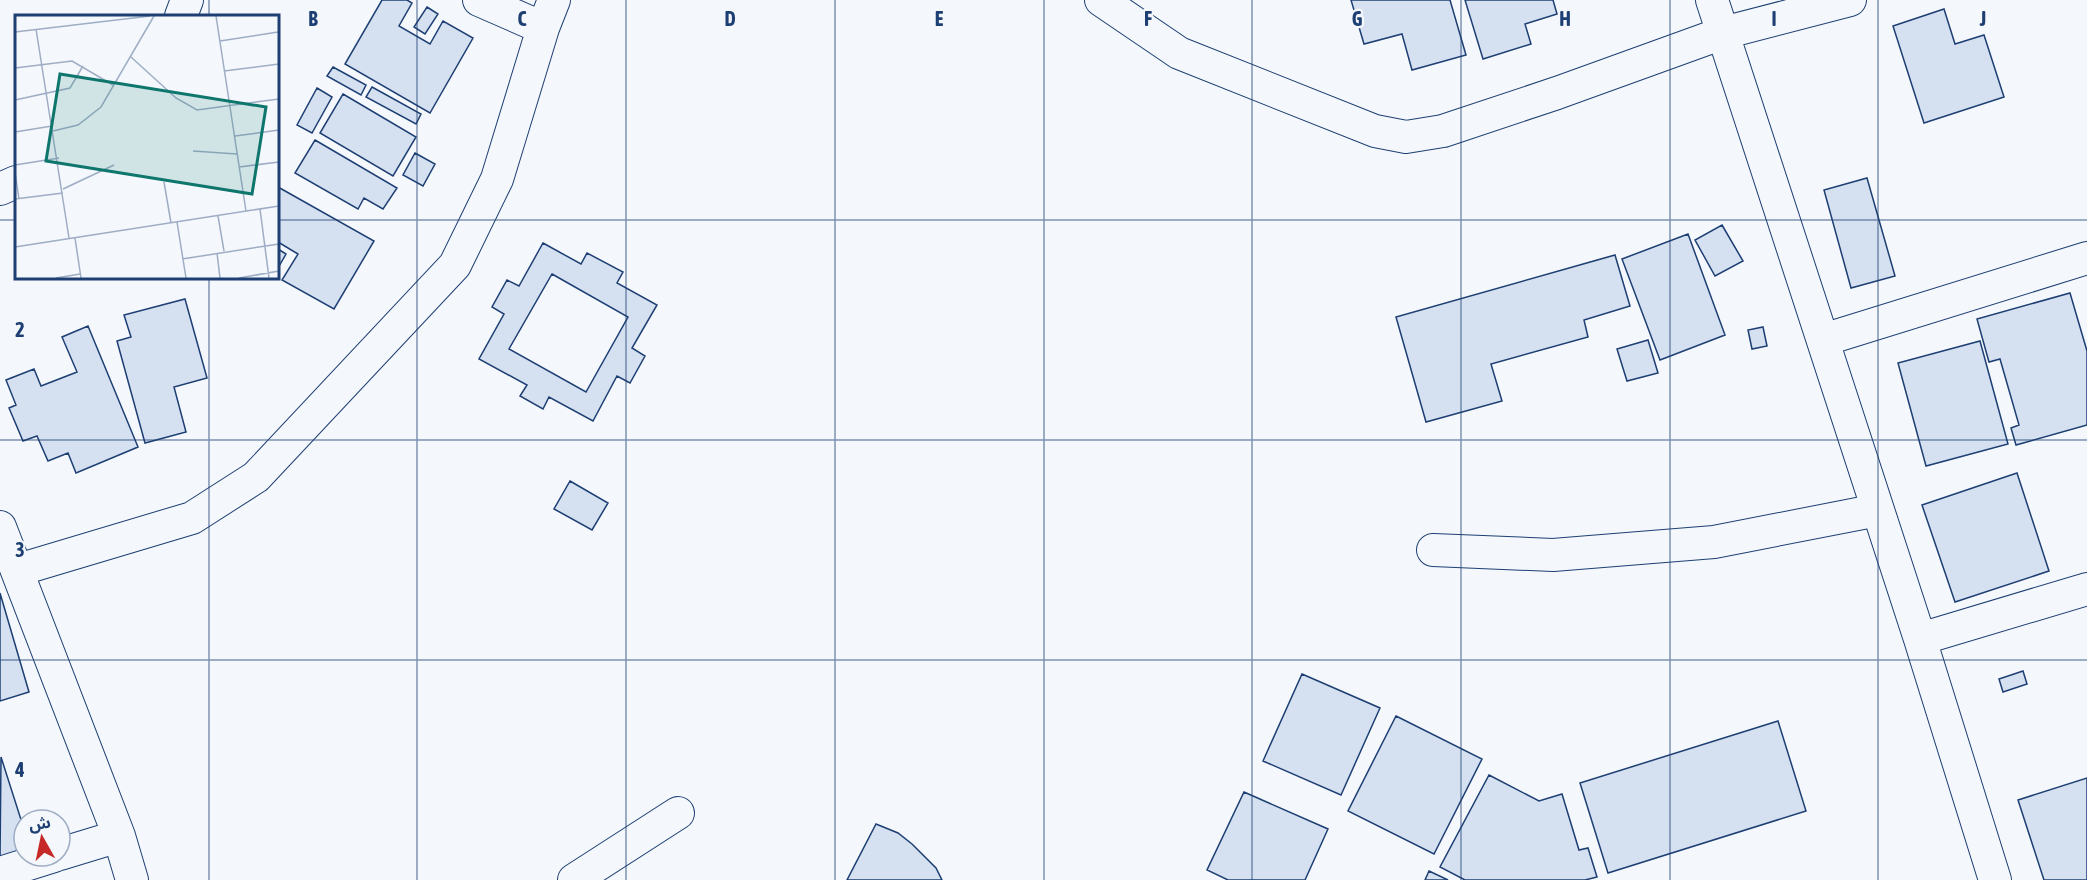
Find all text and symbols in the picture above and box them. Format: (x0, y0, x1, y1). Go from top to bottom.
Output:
text: B (308, 7, 318, 30)
text: C (518, 7, 527, 30)
text: D (724, 7, 736, 30)
text: E (935, 7, 944, 30)
text: F (1144, 7, 1152, 30)
text: G (1352, 7, 1363, 30)
text: H (1559, 7, 1571, 30)
text: I (1771, 7, 1777, 30)
text: J (1979, 7, 1986, 30)
inset map (15, 15, 279, 279)
text: 2 (15, 318, 25, 341)
text: 3 (15, 538, 25, 561)
text: 4 (14, 758, 25, 781)
north arrow (12, 808, 72, 868)
text: ش (27, 813, 52, 835)

